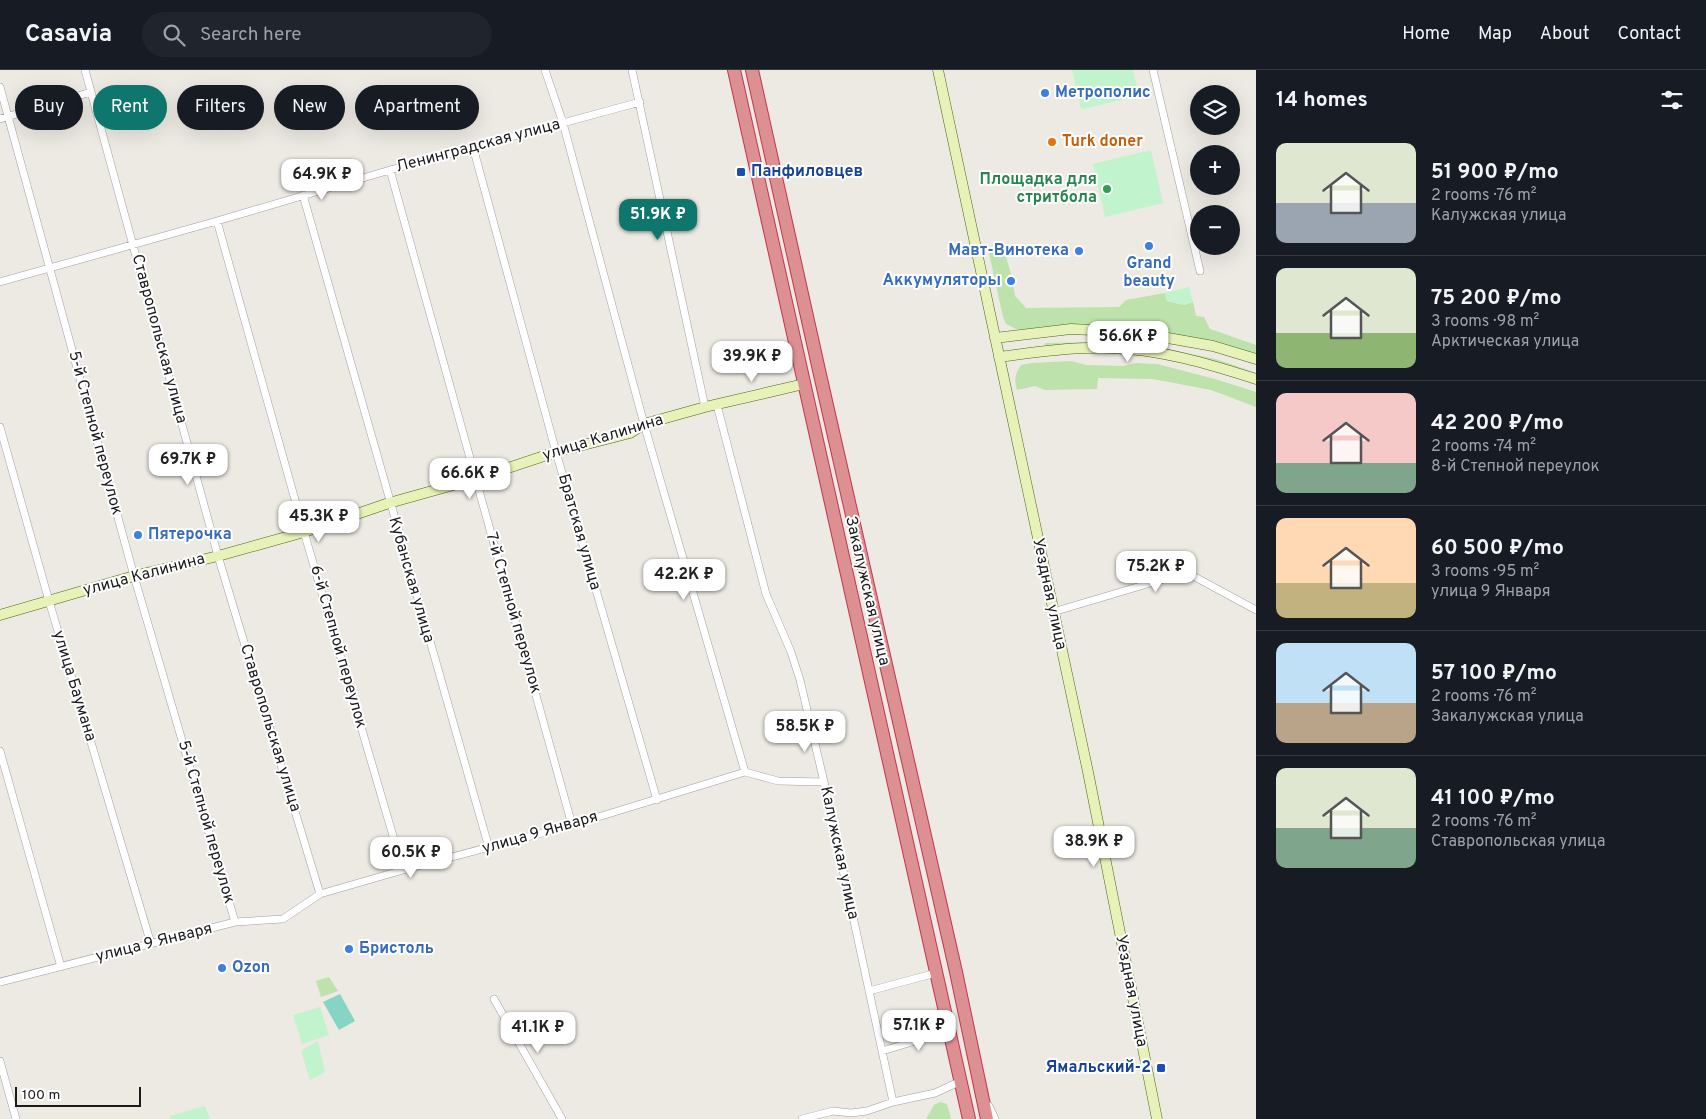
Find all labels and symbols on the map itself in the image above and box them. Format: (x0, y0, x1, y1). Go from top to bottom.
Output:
place label: Метрополис (1055, 83, 1151, 103)
marker: Метрополис (1039, 87, 1051, 99)
street label: Ленинградская улица (394, 114, 562, 178)
place label: Turk doner (1062, 132, 1143, 152)
marker: Turk doner (1046, 136, 1058, 148)
pin: 64.9K ₽ (276, 158, 368, 201)
place label: Панфиловцев (751, 162, 863, 182)
marker: Панфиловцев (735, 166, 747, 178)
place label: Площадка для стритбола (980, 170, 1097, 208)
marker: Площадка для стритбола (1101, 183, 1113, 195)
pin: 51.9K ₽ (612, 198, 704, 241)
marker: Grand beauty (1143, 240, 1155, 252)
place label: Мавт-Винотека (948, 241, 1069, 261)
marker: Мавт-Винотека (1073, 245, 1085, 257)
street label: Ставропольская улица (127, 252, 191, 426)
place label: Grand beauty (1123, 254, 1175, 292)
place label: Аккумуляторы (883, 271, 1001, 291)
marker: Аккумуляторы (1005, 275, 1017, 287)
pin: 56.6K ₽ (1082, 320, 1174, 363)
pin: 39.9K ₽ (706, 340, 798, 383)
street label: 5-й Степной переулок (63, 349, 127, 517)
street label: улица Калинина (540, 410, 666, 466)
pin: 69.7K ₽ (142, 444, 234, 486)
pin: 66.6K ₽ (424, 458, 516, 500)
street label: Братская улица (553, 472, 605, 592)
pin: 45.3K ₽ (273, 500, 365, 543)
street label: Закалужская улица (840, 514, 894, 668)
street label: Кубанская улица (383, 515, 439, 645)
place label: Пятерочка (148, 525, 232, 545)
marker: Пятерочка (132, 529, 144, 541)
street label: 7-й Степной переулок (480, 530, 546, 696)
street label: Уездная улица (1027, 536, 1071, 652)
street label: улица Калинина (81, 549, 207, 601)
pin: 75.2K ₽ (1110, 550, 1202, 593)
pin: 42.2K ₽ (638, 558, 730, 601)
street label: 6-й Степной переулок (305, 563, 371, 731)
street label: улица Баумана (48, 628, 100, 744)
street label: Ставропольская улица (235, 642, 305, 814)
pin: 58.5K ₽ (759, 710, 851, 753)
street label: 5-й Степной переулок (173, 738, 239, 906)
street label: Калужская улица (815, 785, 863, 921)
street label: улица 9 Января (480, 807, 600, 859)
pin: 38.9K ₽ (1048, 826, 1140, 868)
pin: 60.5K ₽ (365, 836, 457, 879)
street label: улица 9 Января (94, 919, 214, 967)
street label: Уездная улица (1110, 933, 1152, 1049)
place label: Бристоль (359, 939, 434, 959)
marker: Бристоль (343, 943, 355, 955)
place label: Ozon (232, 958, 270, 978)
marker: Ozon (216, 962, 228, 974)
pin: 57.1K ₽ (873, 1010, 965, 1052)
pin: 41.1K ₽ (492, 1012, 584, 1054)
place label: Ямальский-2 (1045, 1058, 1151, 1078)
marker: Ямальский-2 (1155, 1062, 1167, 1074)
scale bar (15, 1084, 141, 1107)

